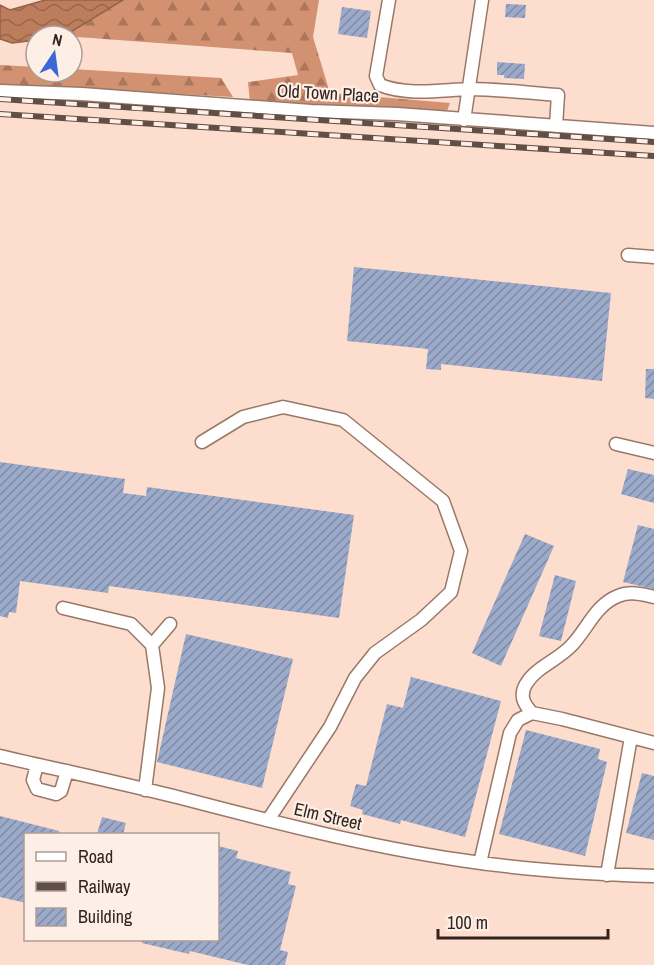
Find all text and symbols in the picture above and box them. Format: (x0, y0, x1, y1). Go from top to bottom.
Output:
north arrow (24, 24, 84, 84)
text: N (50, 28, 64, 51)
street label: Old Town Place (276, 78, 380, 108)
street label: Elm Street (292, 796, 364, 836)
legend (24, 833, 219, 941)
text: Road (78, 844, 113, 869)
text: Railway (78, 874, 131, 899)
scale bar (438, 902, 608, 940)
text: Building (78, 904, 133, 929)
text: 100 m (447, 910, 488, 935)

